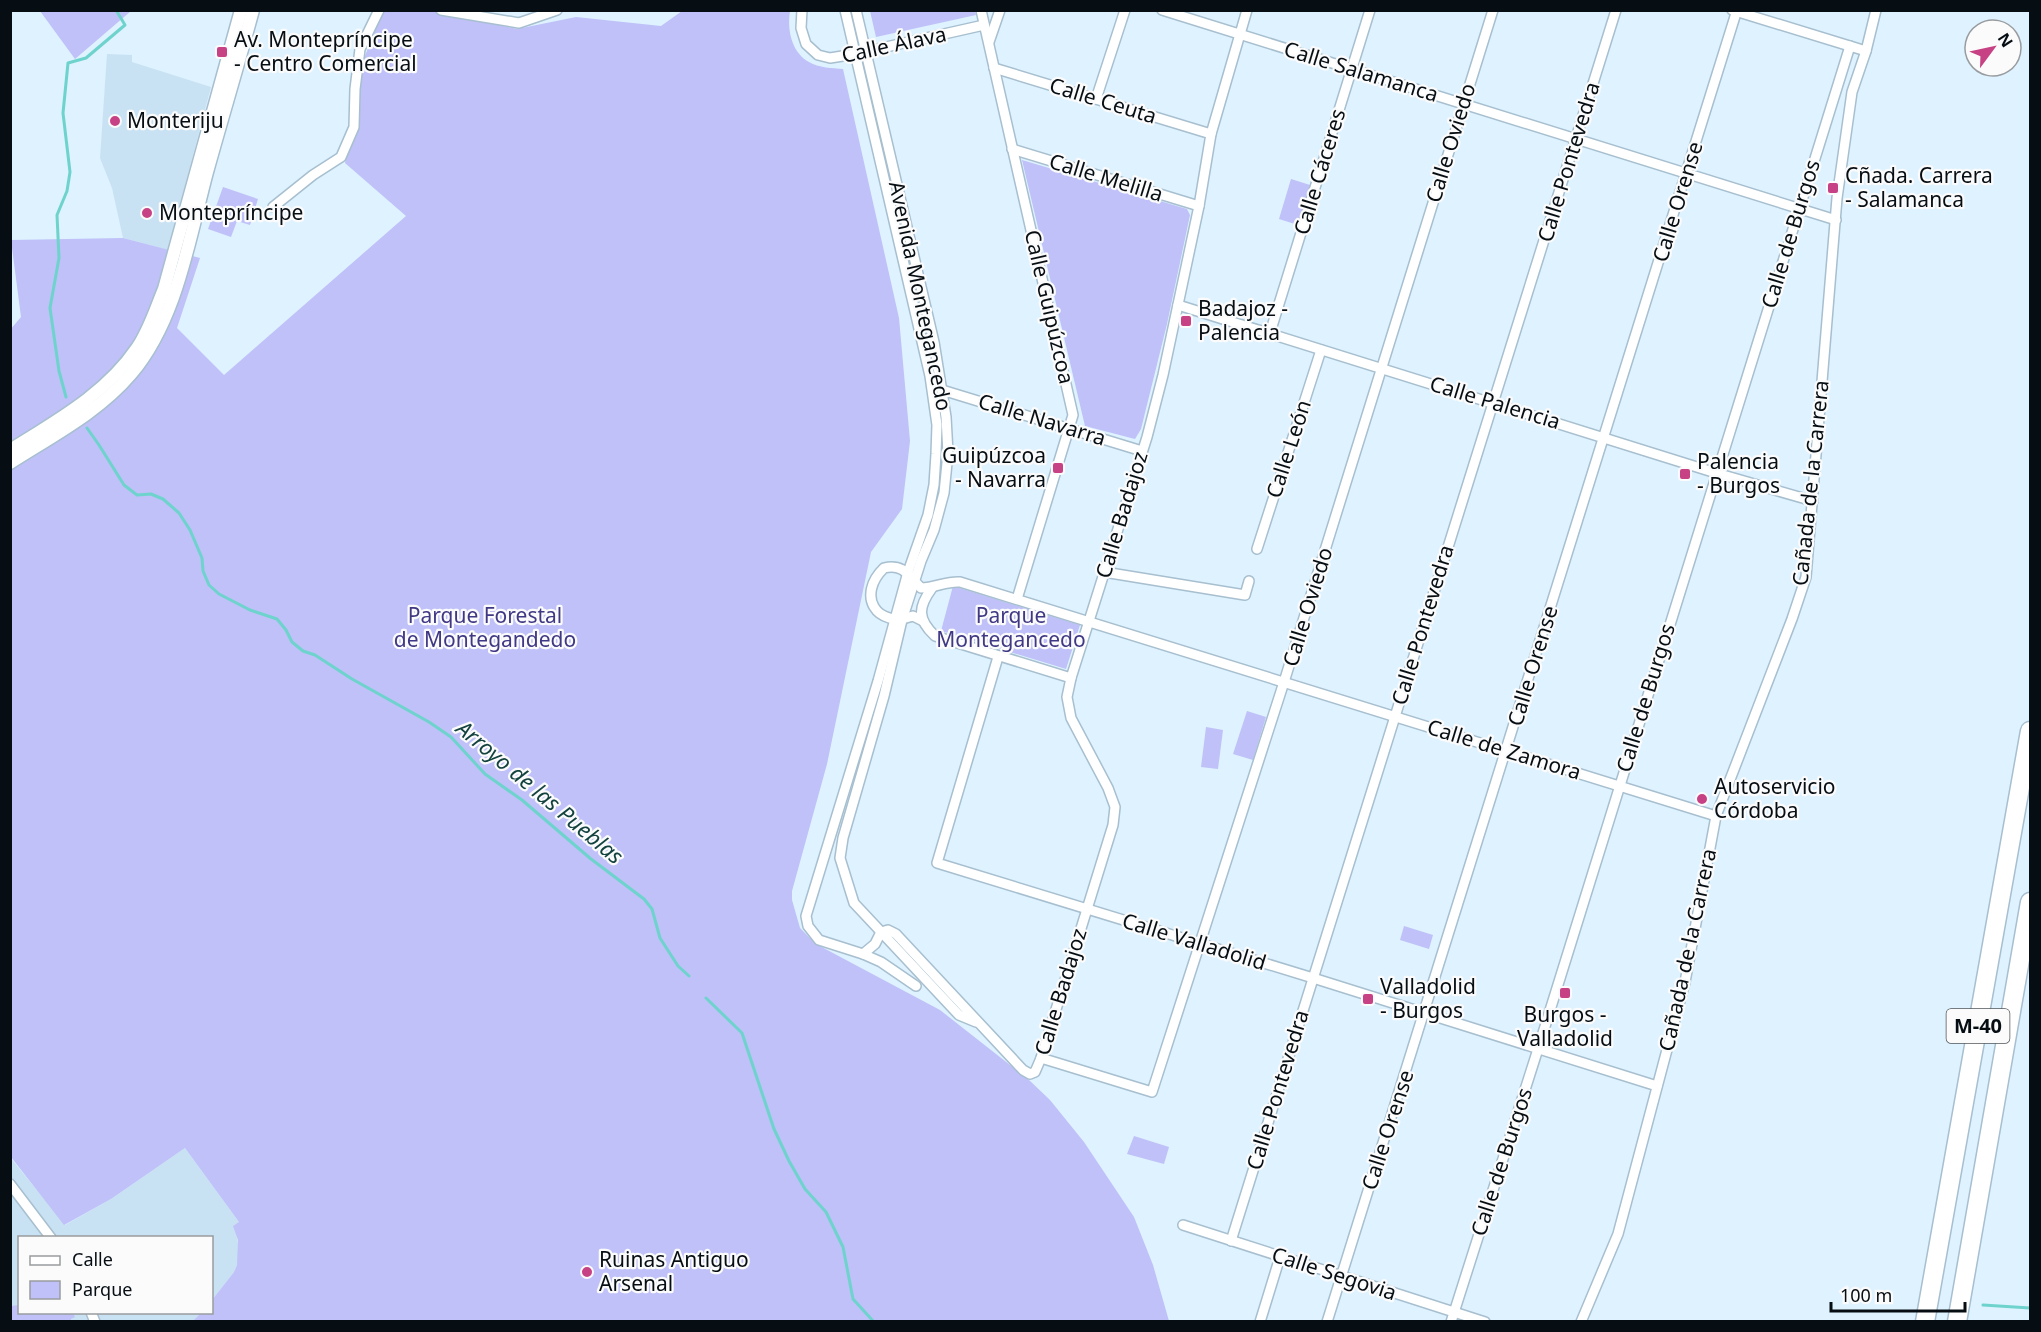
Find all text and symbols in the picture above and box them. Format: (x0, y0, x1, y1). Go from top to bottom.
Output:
north arrow (1963, 18, 2023, 78)
street label: Calle Álava (839, 19, 949, 69)
place label: Av. Montepríncipe - Centro Comercial (234, 25, 417, 77)
text: N (1993, 28, 2018, 51)
street label: Calle Salamanca (1281, 34, 1442, 108)
marker: Av. Montepríncipe - Centro Comercial (215, 45, 229, 59)
street label: Calle Ceuta (1046, 70, 1160, 130)
street label: Calle Pontevedra (1530, 78, 1606, 245)
street label: Calle Oviedo (1419, 80, 1481, 206)
street label: Calle Cáceres (1287, 105, 1351, 238)
place label: Monteriju (127, 106, 224, 134)
marker: Monteriju (108, 114, 122, 128)
street label: Calle Orense (1645, 138, 1709, 265)
street label: Calle Melilla (1046, 146, 1167, 208)
street label: Calle de Burgos (1754, 156, 1826, 312)
place label: Cñada. Carrera - Salamanca (1845, 161, 1993, 213)
street label: Avenida Montegancedo (883, 179, 959, 413)
marker: Cñada. Carrera - Salamanca (1826, 181, 1840, 195)
place label: Montepríncipe (159, 198, 303, 226)
marker: Montepríncipe (140, 206, 154, 220)
street label: Calle Guipúzcoa (1019, 227, 1081, 387)
place label: Badajoz - Palencia (1198, 294, 1288, 346)
marker: Badajoz - Palencia (1179, 314, 1193, 328)
street label: Calle Palencia (1427, 369, 1564, 435)
street label: Cañada de la Carrera (1785, 379, 1835, 587)
street label: Calle Navarra (975, 386, 1110, 452)
street label: Calle León (1259, 396, 1317, 501)
place label: Guipúzcoa - Navarra (942, 441, 1046, 493)
place label: Palencia - Burgos (1697, 447, 1780, 499)
street label: Calle Badajoz (1088, 448, 1154, 581)
marker: Guipúzcoa - Navarra (1051, 461, 1065, 475)
marker: Palencia - Burgos (1678, 467, 1692, 481)
street label: Calle Pontevedra (1384, 541, 1460, 708)
street label: Calle Oviedo (1276, 544, 1338, 670)
park label: Parque Forestal de Montegandedo (394, 601, 576, 653)
park label: Parque Montegancedo (936, 601, 1086, 653)
street label: Calle Orense (1500, 602, 1564, 729)
street label: Calle de Burgos (1609, 620, 1681, 776)
water label: Arroyo de las Pueblas (449, 711, 631, 870)
street label: Calle de Zamora (1424, 712, 1585, 786)
place label: Autoservicio Córdoba (1714, 772, 1836, 824)
marker: Autoservicio Córdoba (1695, 792, 1709, 806)
street label: Cañada de la Carrera (1652, 846, 1722, 1054)
street label: Calle Valladolid (1119, 906, 1270, 976)
street label: Calle Badajoz (1027, 925, 1093, 1058)
place label: Valladolid - Burgos (1380, 972, 1476, 1024)
marker: Burgos - Valladolid (1558, 986, 1572, 1000)
marker: Valladolid - Burgos (1361, 992, 1375, 1006)
place label: Burgos - Valladolid (1517, 1000, 1613, 1052)
street label: Calle Pontevedra (1239, 1006, 1315, 1173)
road number: M-40 (1946, 1009, 2010, 1043)
street label: Calle Orense (1354, 1066, 1420, 1193)
street label: Calle de Burgos (1464, 1084, 1538, 1239)
legend (18, 1236, 213, 1314)
street label: Calle Segovia (1268, 1240, 1400, 1306)
place label: Ruinas Antiguo Arsenal (599, 1245, 749, 1297)
text: Calle (72, 1247, 113, 1271)
marker: Ruinas Antiguo Arsenal (580, 1265, 594, 1279)
scale bar (1831, 1275, 1964, 1313)
text: Parque (72, 1277, 132, 1301)
text: 100 m (1840, 1283, 1892, 1307)

